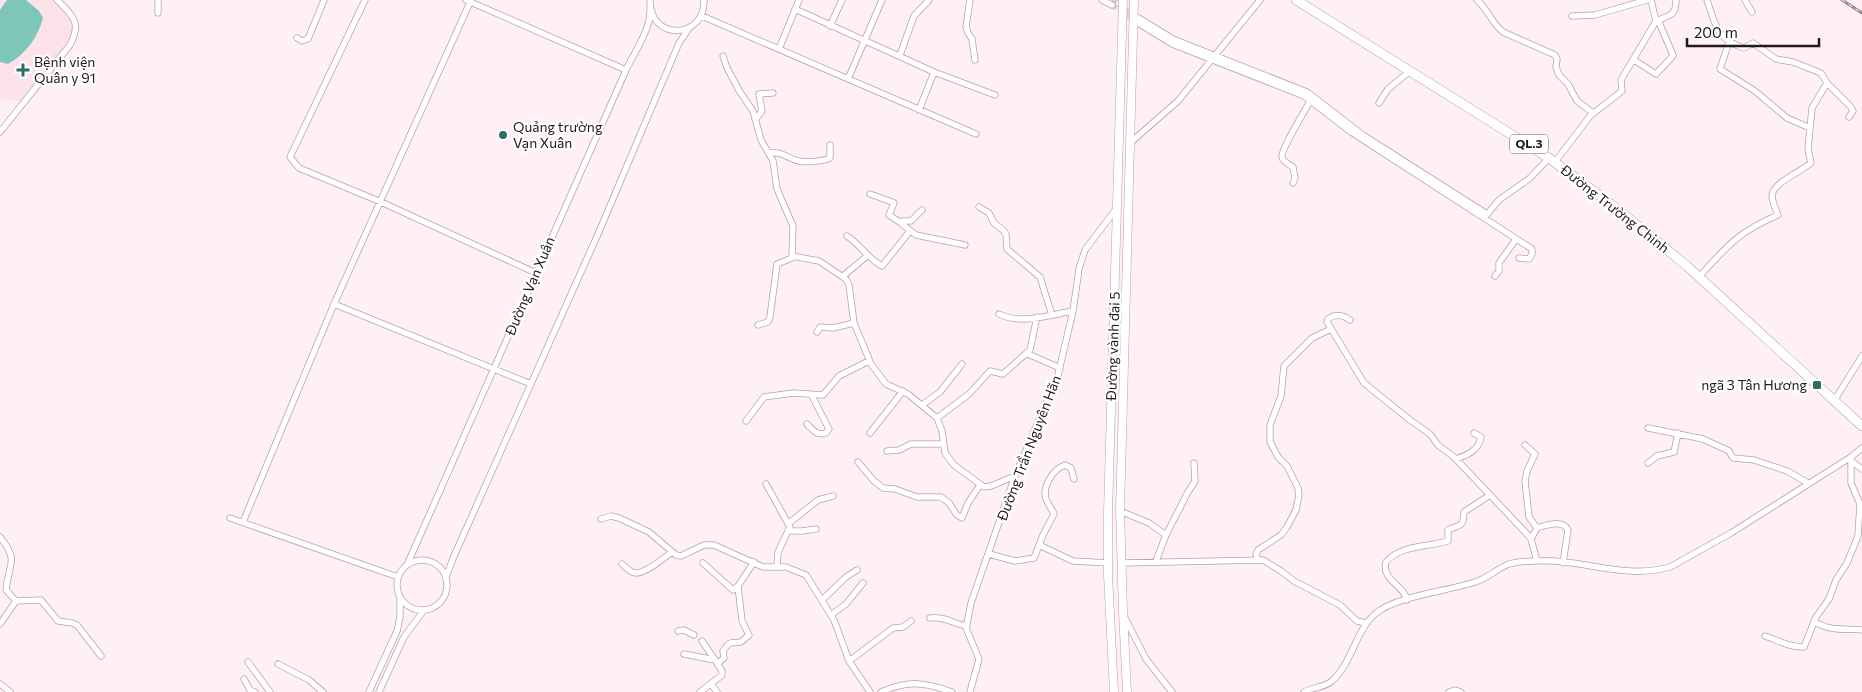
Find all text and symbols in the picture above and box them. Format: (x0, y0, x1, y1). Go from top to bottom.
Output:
scale bar (1687, 15, 1820, 47)
text: 200 m (1694, 23, 1738, 41)
place label: Bệnh viện Quân y 91 (34, 53, 96, 86)
marker: Bệnh viện Quân y 91 (16, 63, 30, 77)
place label: Quảng trường Vạn Xuân (513, 118, 603, 151)
marker: Quảng trường Vạn Xuân (497, 129, 509, 141)
road number: QL.3 (1510, 134, 1548, 154)
street label: Đường Trường Chinh (1557, 160, 1673, 256)
street label: Đường Vạn Xuân (501, 234, 558, 339)
street label: Đường vành đai 5 (1102, 291, 1123, 402)
street label: Đường Trần Nguyên Hãn (993, 373, 1064, 524)
place label: ngã 3 Tân Hương (1701, 376, 1807, 393)
marker: ngã 3 Tân Hương (1811, 379, 1823, 391)

